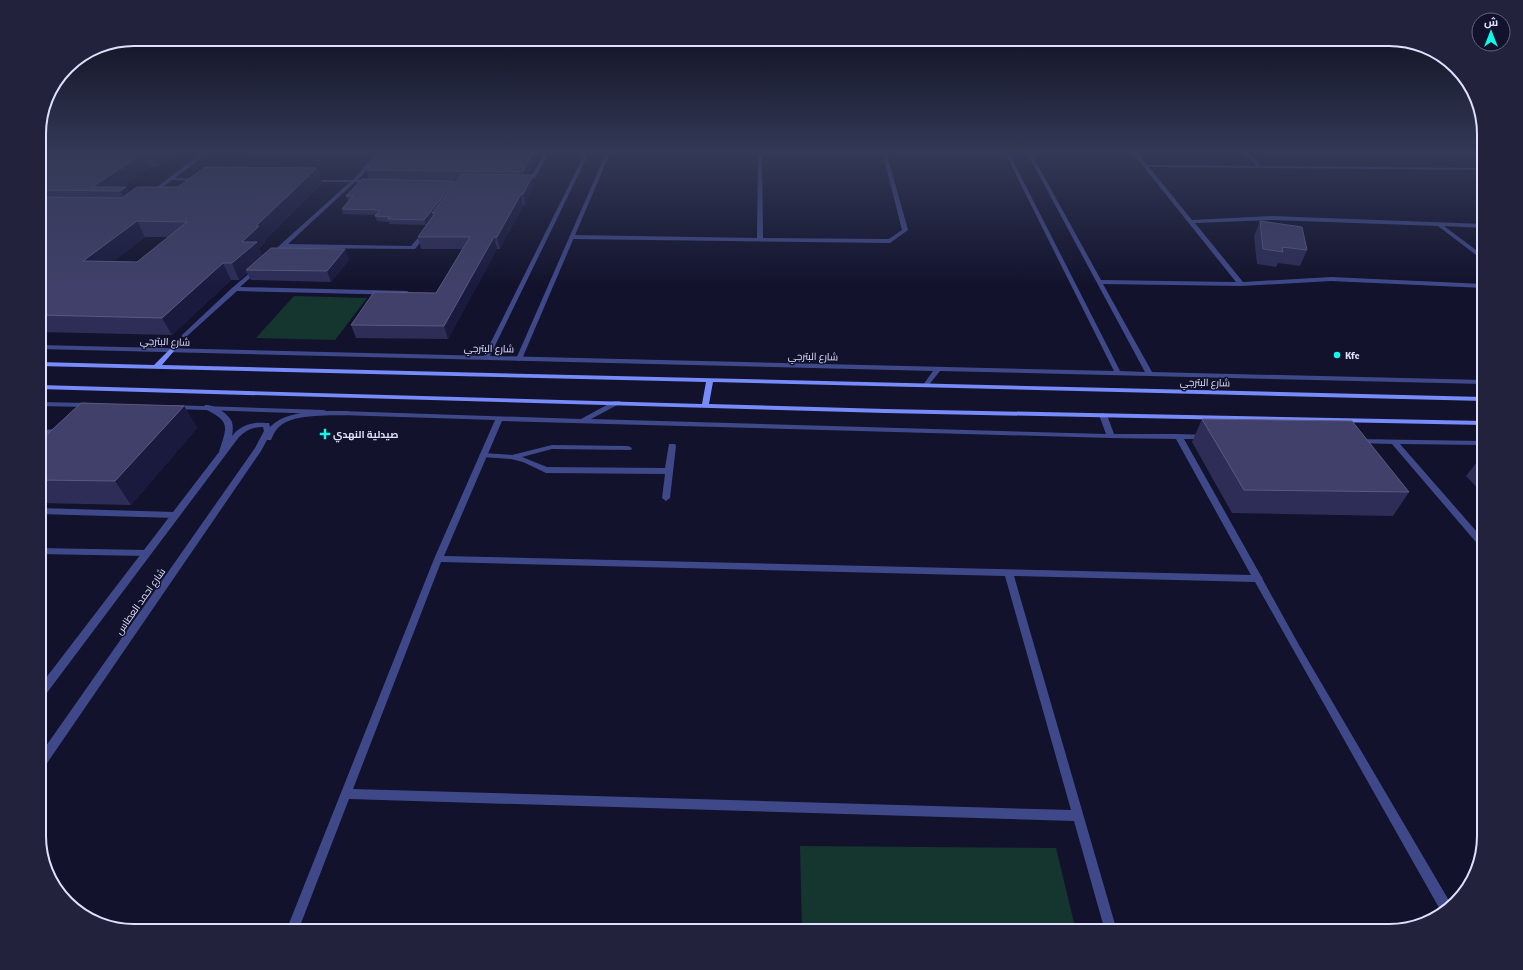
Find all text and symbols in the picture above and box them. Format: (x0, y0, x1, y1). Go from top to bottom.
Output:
north arrow (1471, 12, 1511, 52)
text: ش (1484, 16, 1498, 29)
street label: شارع البترجي (140, 335, 190, 350)
street label: شارع البترجي (464, 343, 514, 356)
marker: Kfc (1332, 350, 1342, 360)
place label: Kfc (1345, 350, 1360, 362)
street label: شارع البترجي (788, 351, 838, 364)
street label: شارع البترجي (1180, 377, 1230, 390)
marker: صيدلية النهدي (320, 429, 330, 439)
place label: صيدلية النهدي (333, 429, 398, 443)
street label: شارع احمد العطاس (113, 566, 168, 637)

